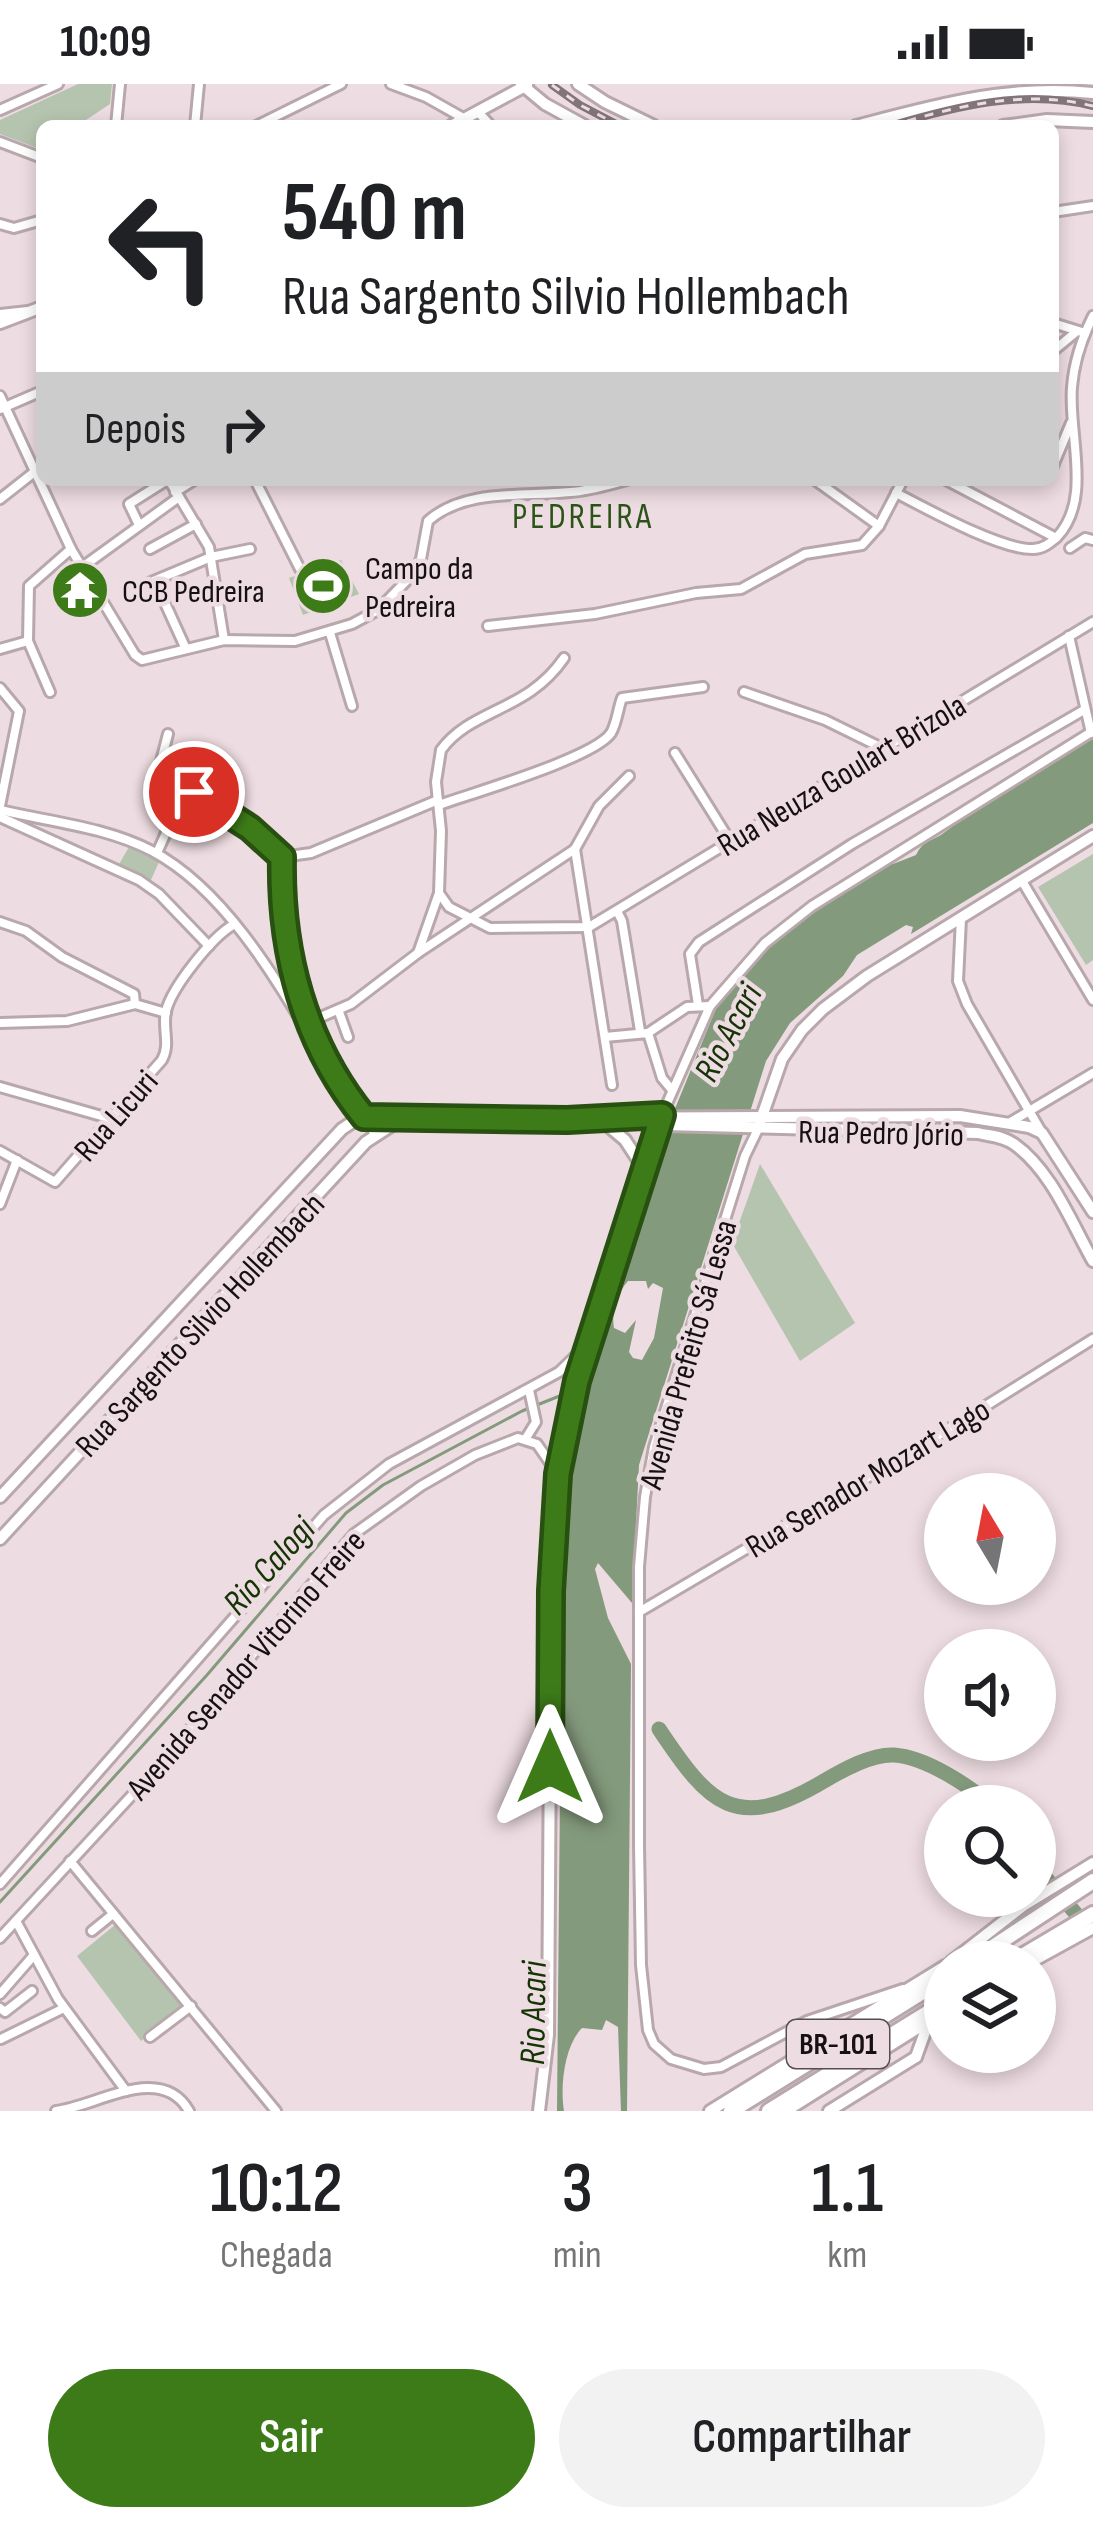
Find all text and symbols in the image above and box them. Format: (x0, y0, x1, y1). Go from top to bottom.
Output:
text: 10:09 (60, 15, 151, 70)
text: 540 m (282, 163, 467, 264)
icon: left (84, 168, 240, 324)
text: Rua Sargento Silvio Hollembach (282, 265, 850, 330)
icon: right (210, 396, 276, 462)
text: Depois (84, 402, 186, 457)
district label: PEDREIRA (512, 496, 654, 539)
place label: Campo da Pedreira (365, 549, 473, 627)
sports icon: Campo da Pedreira (292, 555, 354, 617)
temple icon: CCB Pedreira (49, 559, 111, 621)
place label: CCB Pedreira (122, 572, 265, 612)
street label: Rua Neuza Goulart Brizola (710, 686, 974, 866)
pin (143, 741, 245, 843)
icon: arrive (161, 759, 227, 825)
water label: Rio Acari (686, 976, 773, 1089)
street label: Rua Licuri (66, 1062, 167, 1170)
street label: Rua Pedro Jório (798, 1113, 964, 1155)
street label: Rua Sargento Silvio Hollembach (68, 1185, 333, 1466)
street label: Avenida Prefeito Sá Lessa (631, 1216, 746, 1494)
street label: Rua Senador Mozart Lago (739, 1390, 997, 1567)
north arrow (924, 1473, 1056, 1605)
map controls (924, 1473, 1056, 2073)
water label: Rio Calogi (215, 1508, 326, 1624)
street label: Avenida Senador Vitorino Freire (118, 1522, 374, 1809)
button: sound (924, 1629, 1056, 1761)
position arrow (487, 1704, 613, 1830)
button: search (924, 1785, 1056, 1917)
button: layers (924, 1941, 1056, 2073)
water label: Rio Acari (512, 1959, 557, 2065)
road number: BR-101 (787, 2020, 889, 2068)
text: 10:12 (210, 2146, 343, 2233)
text: 3 (561, 2146, 593, 2233)
text: 1.1 (812, 2146, 883, 2233)
text: Chegada (220, 2232, 333, 2279)
text: min (553, 2232, 602, 2279)
text: km (827, 2232, 867, 2279)
button: Sair (48, 2369, 535, 2507)
button: Compartilhar (559, 2369, 1045, 2507)

